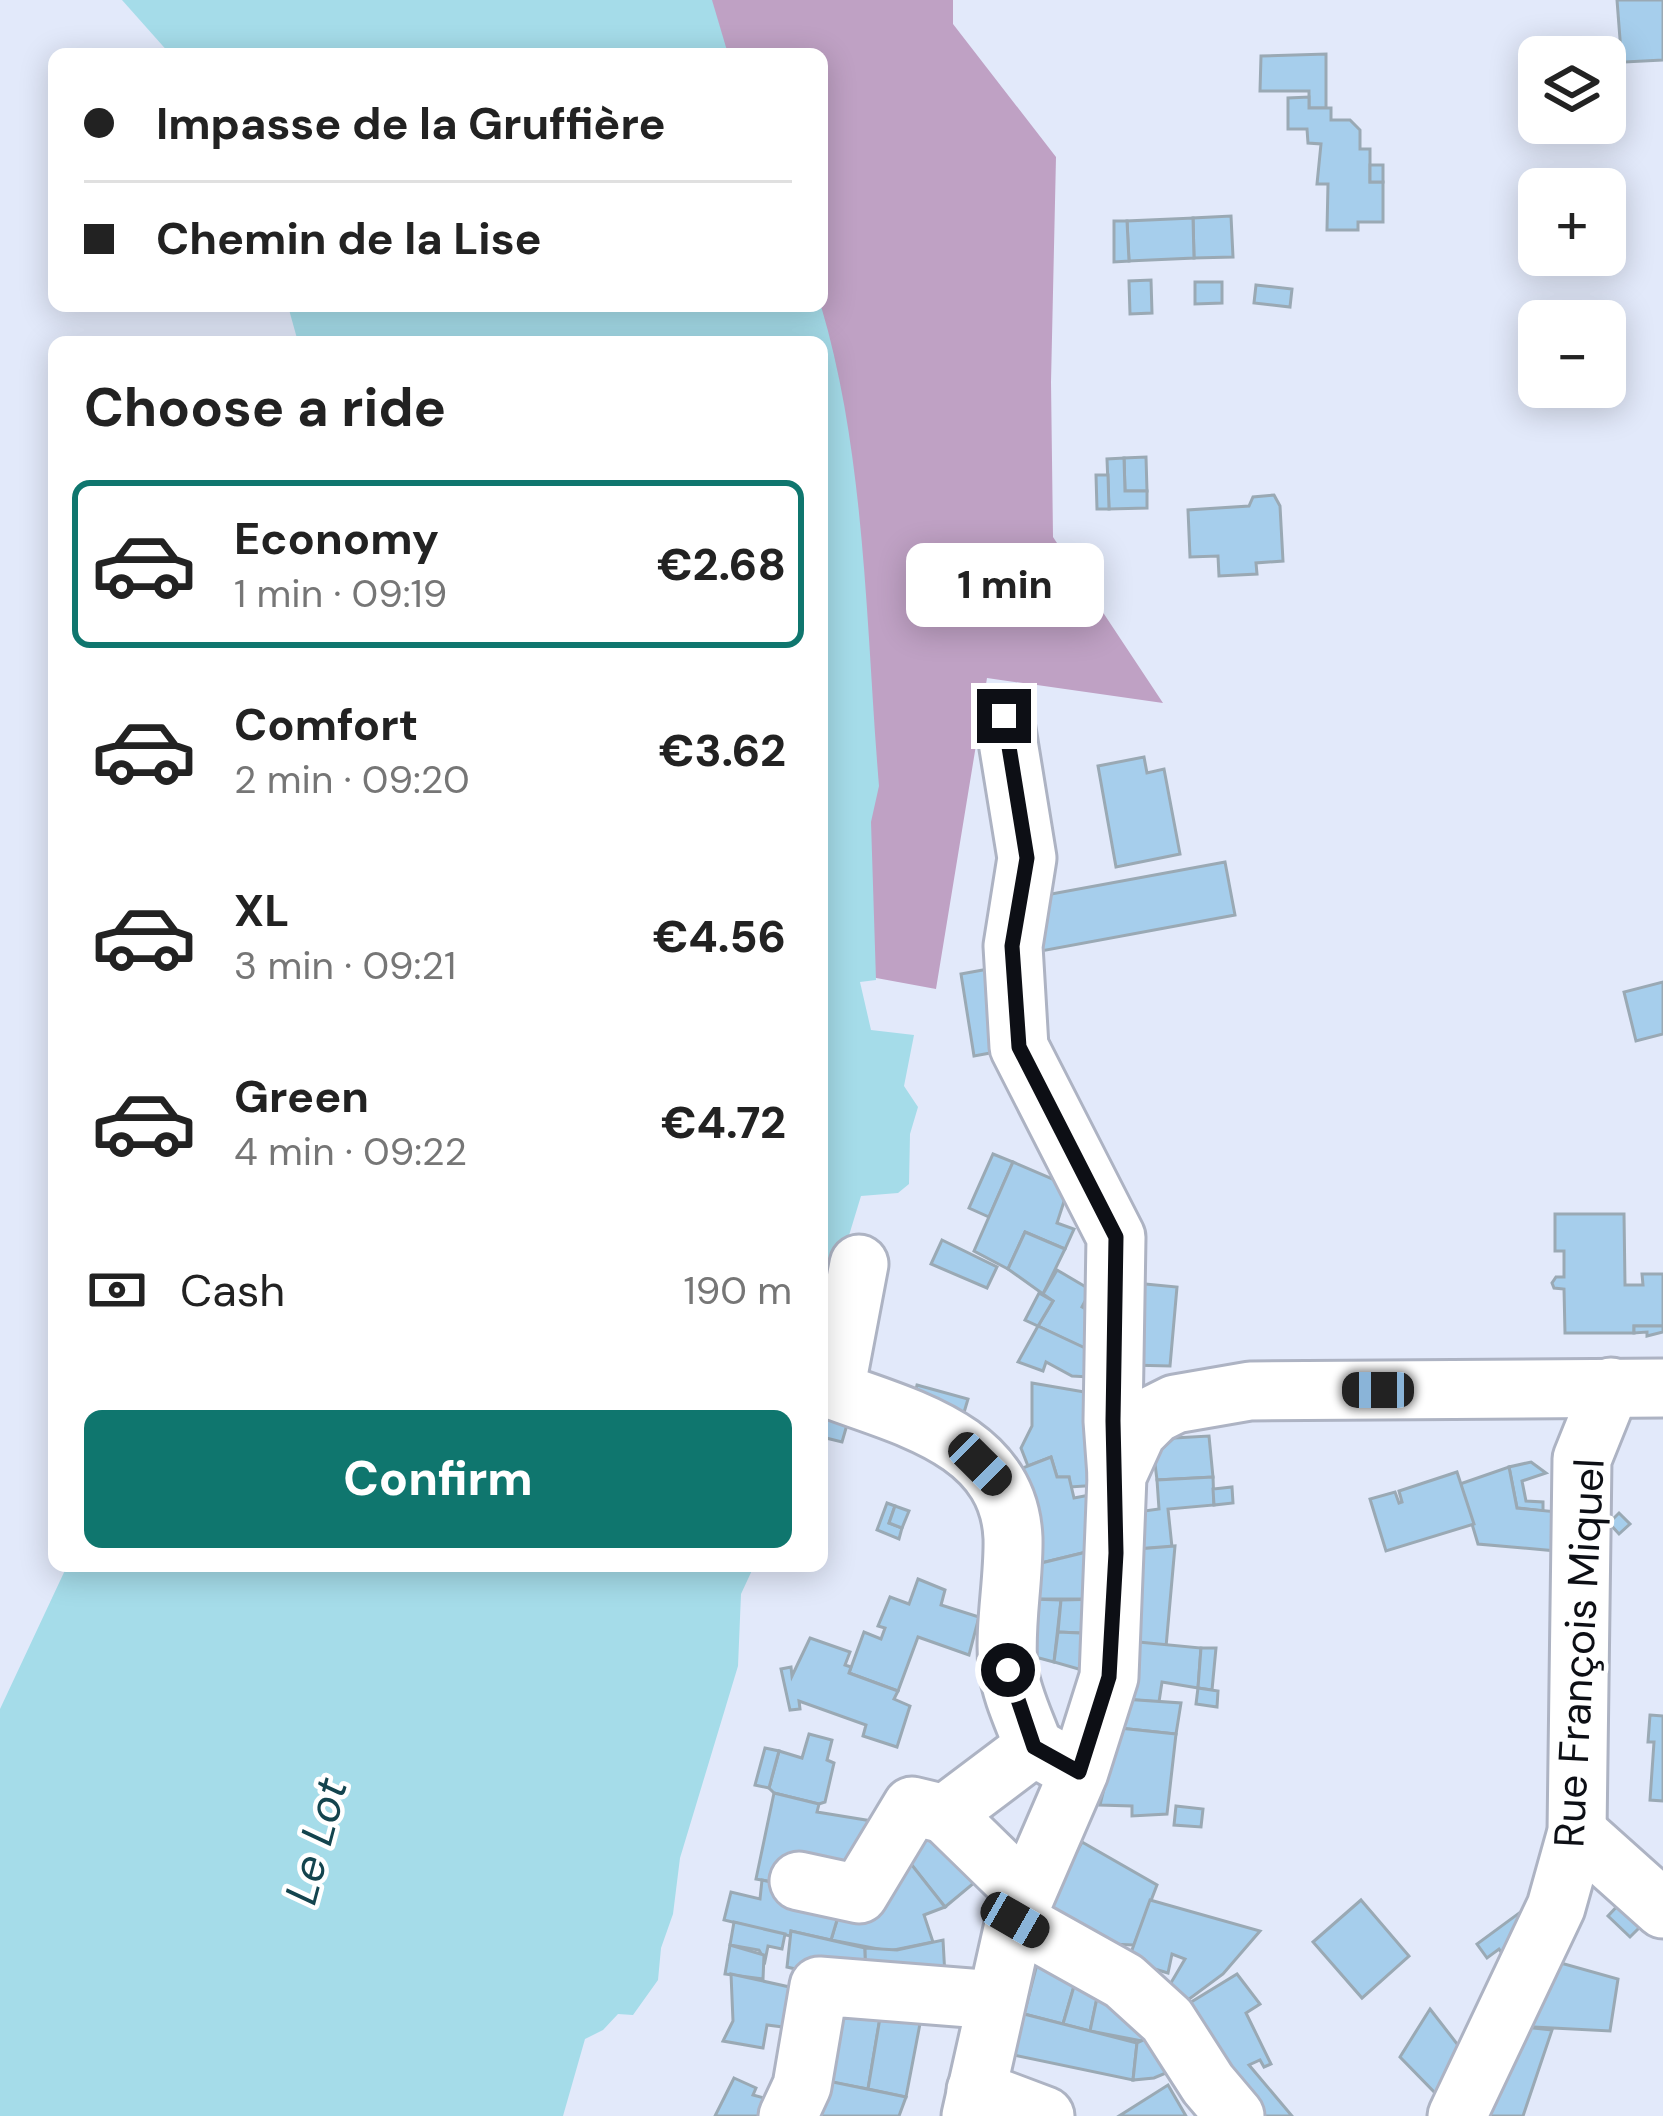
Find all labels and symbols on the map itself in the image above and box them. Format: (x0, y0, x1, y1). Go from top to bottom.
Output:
callout: 1 min (905, 542, 1103, 626)
route end (977, 689, 1031, 743)
car (1342, 1372, 1414, 1408)
car (942, 1426, 1018, 1502)
street label: Rue François Miquel (1541, 1457, 1617, 1849)
route start (981, 1643, 1035, 1697)
water label: Le Lot (271, 1771, 361, 1910)
car (975, 1886, 1055, 1954)

